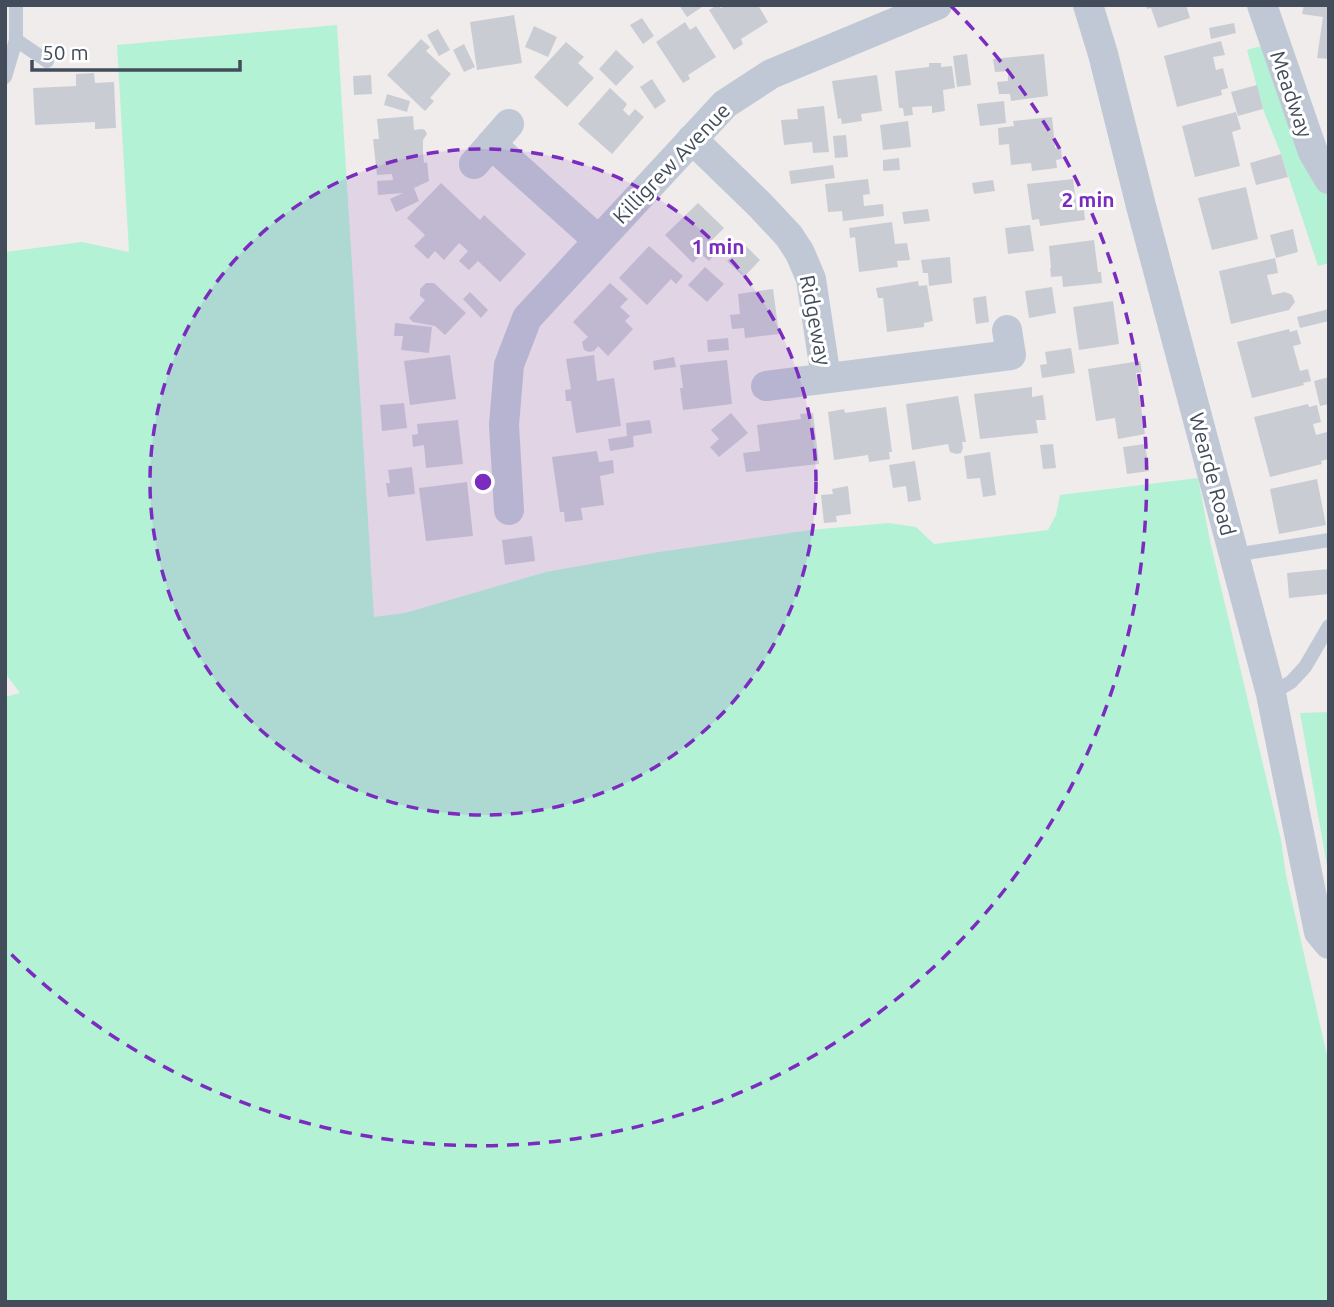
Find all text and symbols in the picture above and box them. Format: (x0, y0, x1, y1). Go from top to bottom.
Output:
scale bar (32, 28, 240, 72)
text: 50 m (42, 40, 89, 64)
street label: Meadway (1266, 48, 1318, 140)
street label: Killigrew Avenue (608, 98, 734, 228)
text: 2 min (1061, 187, 1115, 211)
text: 1 min (691, 234, 745, 258)
street label: Ridgeway (796, 273, 836, 367)
street label: Wearde Road (1185, 410, 1241, 538)
centre of rings (471, 470, 495, 494)

